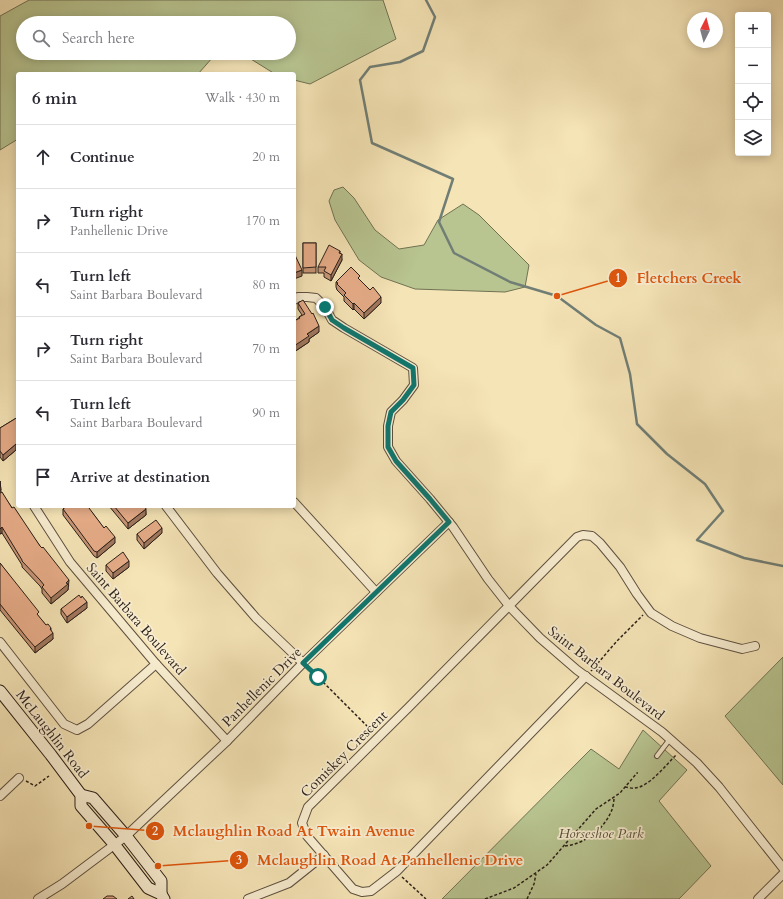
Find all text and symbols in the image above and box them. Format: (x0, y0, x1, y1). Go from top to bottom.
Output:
north arrow (687, 12, 723, 48)
map controls (735, 12, 771, 156)
button: + (735, 12, 771, 48)
search box (16, 16, 296, 60)
icon: search (30, 27, 52, 49)
text: Search here (62, 28, 135, 48)
button: − (735, 48, 771, 84)
button: locate (735, 84, 771, 120)
text: 6 min (32, 87, 77, 110)
text: Walk · 430 m (205, 89, 280, 107)
button: layers (735, 120, 771, 156)
icon: ahead (32, 146, 54, 168)
text: Continue (70, 147, 135, 167)
text: 20 m (252, 148, 280, 166)
text: Turn right (70, 202, 143, 222)
icon: right (32, 210, 54, 232)
text: 170 m (246, 212, 280, 230)
text: Panhellenic Drive (70, 222, 168, 240)
callout: Fletchers Creek (608, 265, 749, 292)
text: Turn left (70, 266, 131, 286)
text: Fletchers Creek (636, 268, 742, 288)
text: 1 (615, 270, 621, 286)
icon: left (32, 274, 54, 296)
text: 80 m (252, 276, 280, 294)
text: Saint Barbara Boulevard (70, 286, 202, 304)
route end (316, 298, 334, 316)
text: Turn right (70, 330, 143, 350)
icon: right (32, 338, 54, 360)
text: 70 m (252, 340, 280, 358)
text: Saint Barbara Boulevard (70, 350, 202, 368)
text: Turn left (70, 394, 131, 414)
icon: left (32, 402, 54, 424)
text: 90 m (252, 404, 280, 422)
text: Saint Barbara Boulevard (70, 414, 202, 432)
icon: arrive (32, 466, 54, 488)
text: Arrive at destination (70, 467, 210, 487)
street label: Saint Barbara Boulevard (82, 559, 190, 679)
street label: Saint Barbara Boulevard (544, 622, 668, 725)
street label: Panhellenic Drive (218, 643, 306, 731)
route start (309, 668, 327, 686)
street label: McLaughlin Road (11, 686, 93, 783)
street label: Comiskey Crescent (296, 706, 392, 802)
callout: Mclaughlin Road At Twain Avenue (145, 817, 423, 844)
text: Mclaughlin Road At Twain Avenue (173, 821, 415, 841)
text: 2 (152, 823, 158, 839)
park label: Horseshoe Park (558, 824, 644, 843)
callout: Mclaughlin Road At Panhellenic Drive (229, 847, 531, 874)
text: Mclaughlin Road At Panhellenic Drive (257, 850, 523, 870)
text: 3 (236, 852, 242, 868)

